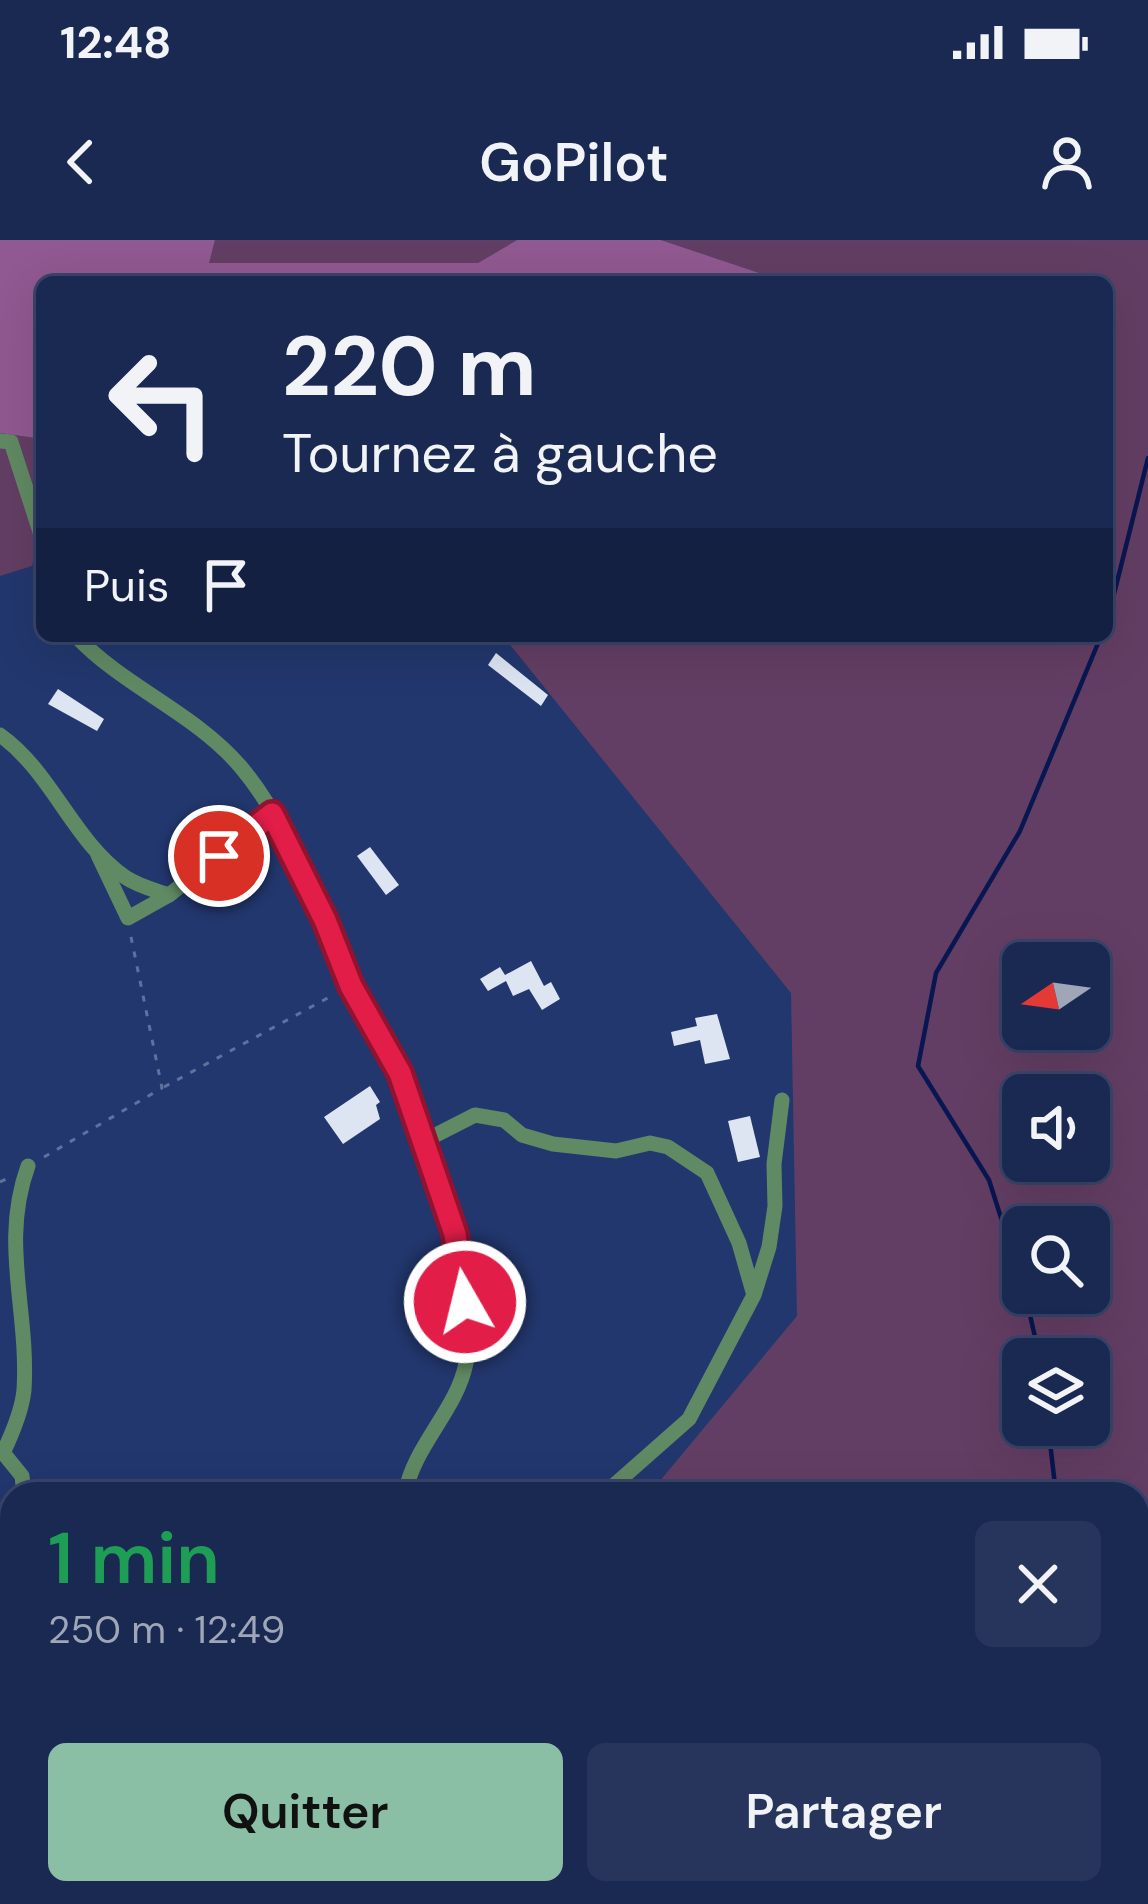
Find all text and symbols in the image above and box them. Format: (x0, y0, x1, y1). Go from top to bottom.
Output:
text: 12:48 (60, 13, 172, 72)
text: GoPilot (479, 127, 669, 198)
icon: back (48, 129, 114, 195)
icon: person (1034, 129, 1100, 195)
text: 220 m (282, 312, 537, 421)
icon: left (84, 324, 240, 480)
text: Tournez à gauche (282, 418, 718, 489)
icon: arrive (193, 552, 259, 618)
text: Puis (84, 556, 169, 615)
pin (168, 805, 270, 907)
icon: arrive (186, 823, 252, 889)
north arrow (1002, 942, 1110, 1050)
map controls (1002, 942, 1110, 1446)
button: sound (1002, 1074, 1110, 1182)
button: search (1002, 1206, 1110, 1314)
position arrow (402, 1239, 528, 1365)
button: layers (1002, 1338, 1110, 1446)
text: 1 min (48, 1512, 220, 1605)
button: close (975, 1521, 1101, 1647)
text: 250 m · 12:49 (48, 1604, 285, 1655)
button: Quitter (48, 1743, 563, 1881)
button: Partager (587, 1743, 1101, 1881)

